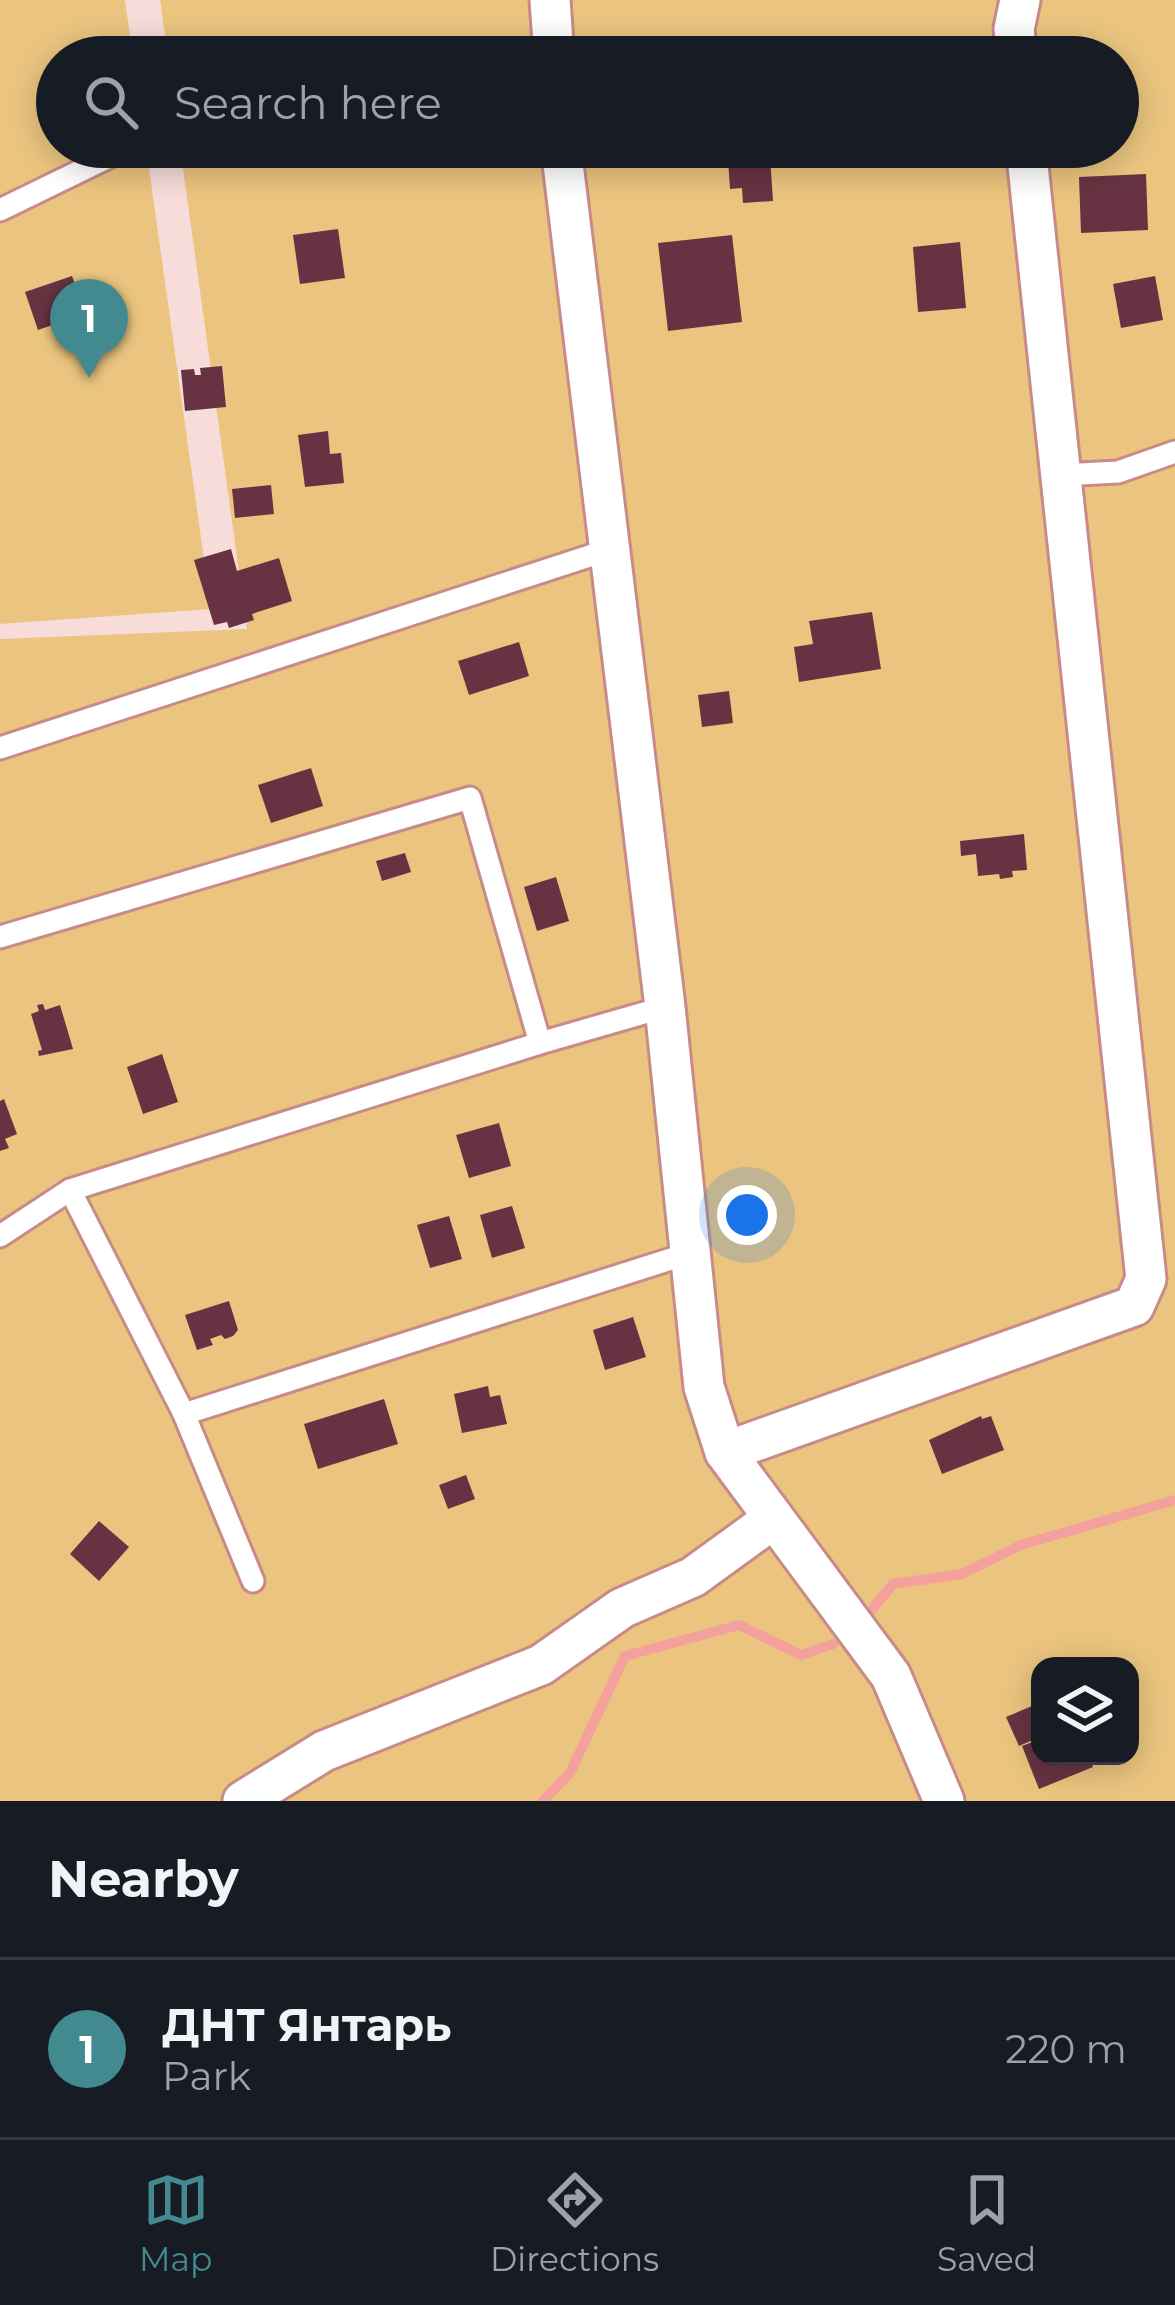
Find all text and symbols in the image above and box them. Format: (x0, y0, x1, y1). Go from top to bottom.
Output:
search box (36, 36, 1139, 168)
icon: search (78, 69, 144, 135)
text: Search here (174, 75, 442, 130)
pin: 1 (50, 279, 128, 378)
your location (717, 1185, 777, 1245)
map controls (1031, 1657, 1139, 1765)
button: layers (1031, 1657, 1139, 1765)
text: Nearby (48, 1848, 239, 1910)
text: ДНТ Янтарь (162, 1997, 452, 2052)
text: 1 (79, 2025, 95, 2073)
text: 220 m (1005, 2025, 1127, 2073)
text: Park (162, 2052, 251, 2100)
tab: Map (139, 2167, 212, 2279)
tab: Directions (490, 2167, 659, 2279)
tab: Saved (937, 2167, 1036, 2279)

